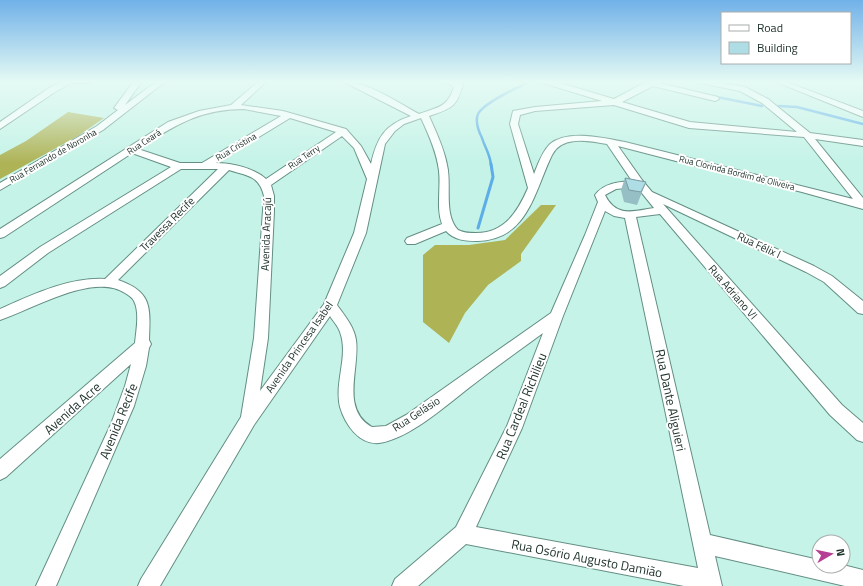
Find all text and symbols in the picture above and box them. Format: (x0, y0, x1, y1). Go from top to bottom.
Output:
legend (721, 12, 851, 64)
text: Road (757, 18, 783, 37)
text: Building (757, 38, 798, 57)
street label: Rua Fernando de Noronha (7, 125, 99, 186)
street label: Rua Ceará (124, 125, 164, 157)
street label: Rua Cristina (213, 129, 259, 164)
street label: Rua Terry (285, 141, 323, 172)
street label: Rua Clorinda Bordim de Oliveira (678, 152, 797, 193)
street label: Travessa Recife (136, 193, 198, 255)
street label: Avenida Aracajú (257, 197, 275, 271)
street label: Rua Félix I (734, 228, 784, 262)
street label: Rua Adriano VI (705, 261, 761, 323)
street label: Avenida Princesa Isabel (261, 298, 337, 396)
street label: Rua Dante Aliguieri (650, 347, 692, 453)
street label: Rua Cardeal Richilieu (490, 350, 552, 462)
street label: Avenida Acre (39, 377, 105, 439)
street label: Avenida Recife (94, 380, 142, 462)
street label: Rua Gelásio (389, 392, 443, 435)
street label: Rua Osório Augusto Damião (510, 534, 664, 582)
north arrow (811, 534, 851, 574)
text: N (832, 547, 849, 557)

